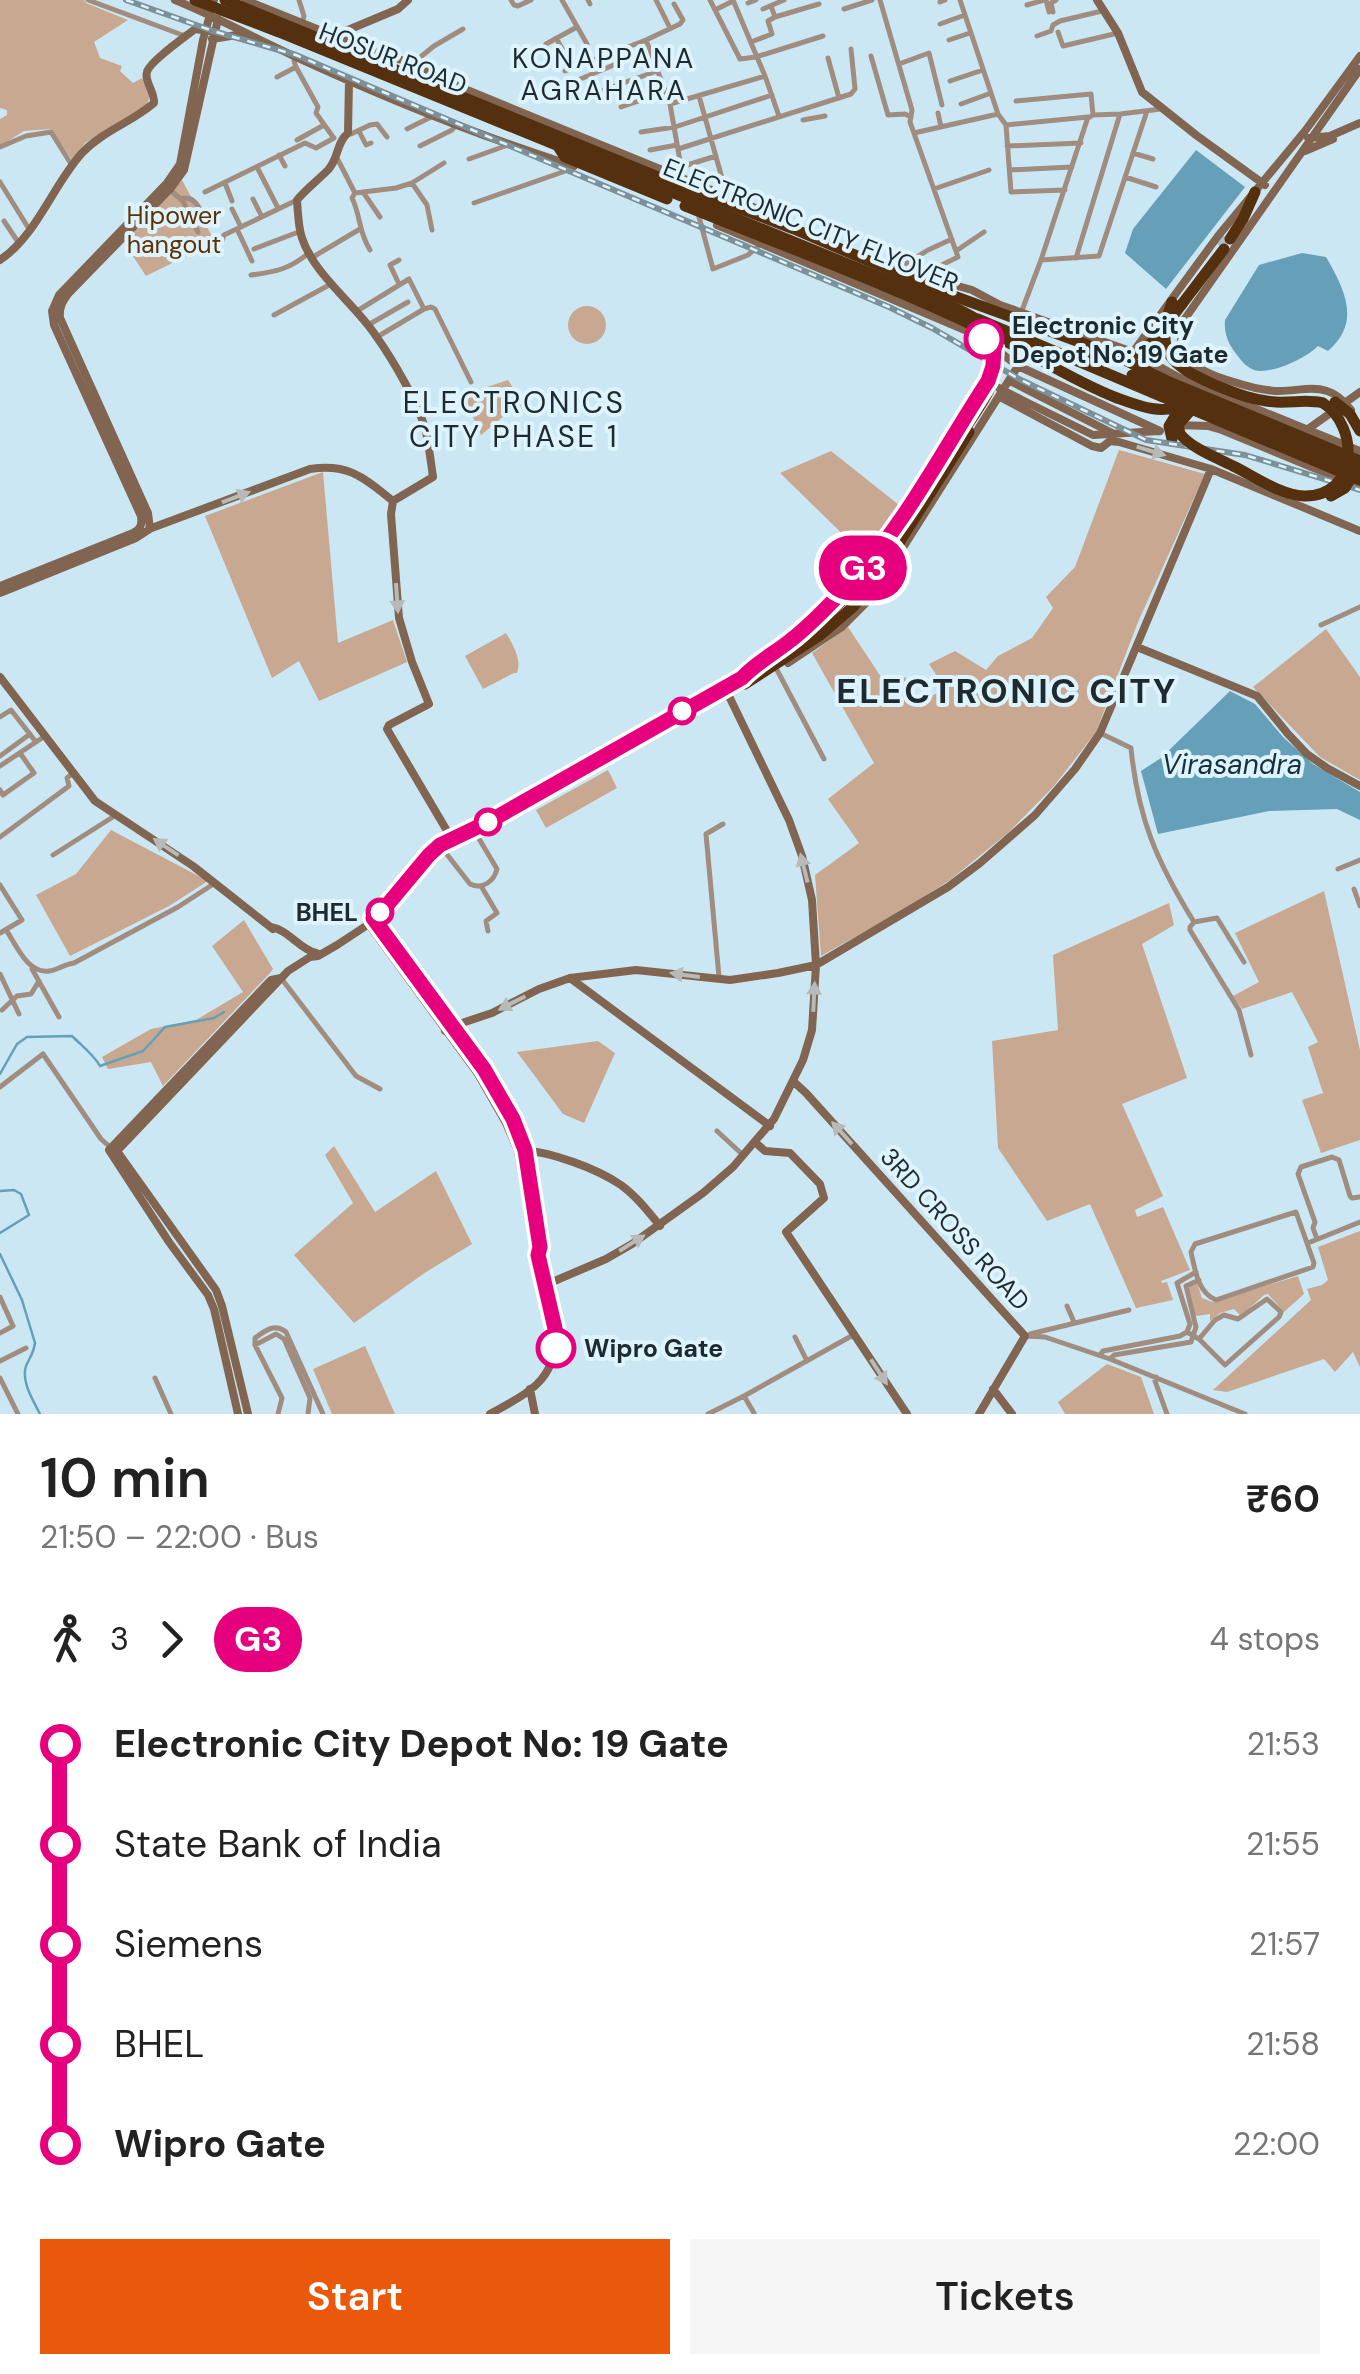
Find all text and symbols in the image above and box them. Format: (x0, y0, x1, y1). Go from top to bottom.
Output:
street label: HOSUR ROAD (314, 15, 472, 101)
district label: KONAPPANA AGRAHARA (512, 40, 696, 109)
street label: ELECTRONIC CITY FLYOVER (659, 151, 963, 299)
park label: Hipower hangout (126, 199, 222, 261)
place label: Electronic City Depot No: 19 Gate (1012, 309, 1229, 371)
marker: Electronic City Depot No: 19 Gate (965, 320, 1003, 358)
district label: ELECTRONICS CITY PHASE 1 (403, 383, 625, 456)
one-way arrow (1136, 444, 1167, 459)
one-way arrow (221, 489, 251, 504)
line badge: G3 (818, 536, 908, 600)
text: G3 (839, 545, 887, 591)
one-way arrow (389, 582, 405, 614)
district label: ELECTRONIC CITY (836, 668, 1178, 714)
unlabelled marker (669, 698, 695, 724)
water label: Virasandra (1162, 746, 1302, 783)
unlabelled marker (475, 809, 501, 835)
one-way arrow (152, 838, 179, 857)
one-way arrow (796, 852, 812, 883)
place label: BHEL (296, 896, 358, 929)
marker: BHEL (367, 899, 393, 925)
one-way arrow (669, 967, 700, 983)
one-way arrow (806, 981, 822, 1013)
one-way arrow (497, 994, 526, 1011)
one-way arrow (831, 1121, 854, 1145)
street label: 3RD CROSS ROAD (873, 1141, 1037, 1317)
one-way arrow (618, 1235, 646, 1252)
marker: Wipro Gate (537, 1329, 575, 1367)
place label: Wipro Gate (584, 1332, 723, 1365)
one-way arrow (869, 1358, 888, 1385)
text: 10 min (40, 1442, 210, 1514)
text: ₹60 (1246, 1474, 1320, 1524)
text: 21:50 – 22:00 · Bus (40, 1516, 319, 1558)
icon: walk (40, 1612, 95, 1667)
icon: forward (144, 1612, 199, 1667)
text: G3 (234, 1616, 282, 1662)
text: 3 (110, 1618, 129, 1660)
text: 4 stops (1210, 1618, 1320, 1660)
text: Electronic City Depot No: 19 Gate (114, 1719, 729, 1769)
text: 21:53 (1247, 1723, 1320, 1765)
text: State Bank of India (114, 1819, 442, 1869)
text: 21:55 (1246, 1823, 1320, 1865)
text: Siemens (114, 1919, 263, 1969)
text: 21:57 (1249, 1923, 1320, 1965)
text: BHEL (114, 2019, 204, 2069)
text: 21:58 (1246, 2023, 1320, 2065)
text: Wipro Gate (114, 2119, 326, 2169)
text: 22:00 (1233, 2123, 1320, 2165)
button: Start (40, 2239, 670, 2354)
button: Tickets (690, 2239, 1320, 2354)

